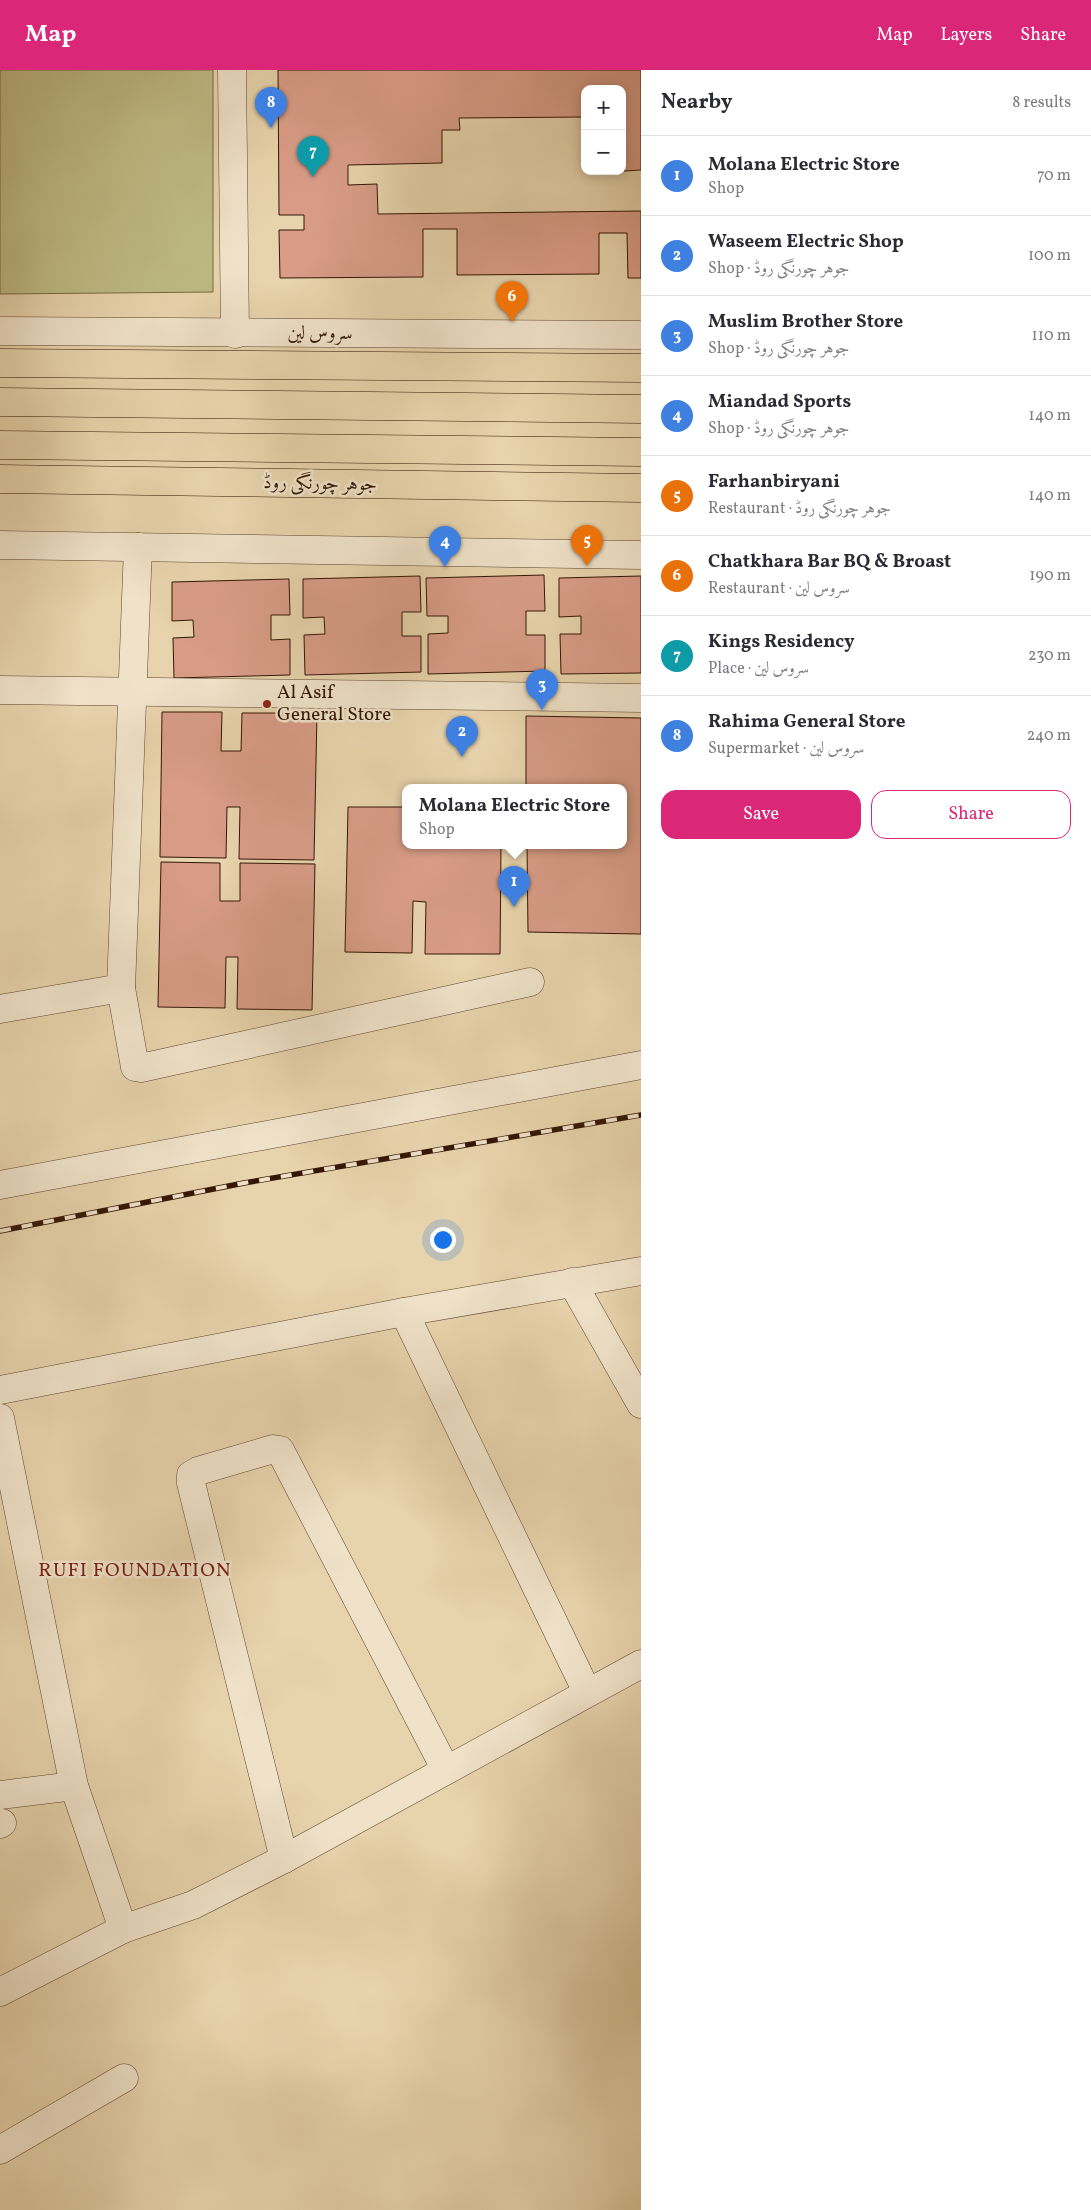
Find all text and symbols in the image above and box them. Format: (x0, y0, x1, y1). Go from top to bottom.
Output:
text: Map (25, 18, 76, 52)
text: Map (876, 23, 912, 48)
text: Layers (940, 23, 992, 48)
text: Share (1020, 23, 1066, 48)
map controls (581, 85, 626, 175)
button: + (581, 85, 626, 130)
pin: 8 (255, 87, 287, 128)
text: Nearby (661, 88, 732, 117)
text: 8 results (1012, 92, 1071, 114)
button: − (581, 130, 626, 175)
pin: 7 (297, 136, 329, 177)
text: Molana Electric Store (708, 152, 900, 178)
text: 1 (674, 165, 680, 187)
text: 70 m (1037, 165, 1071, 187)
text: Shop (708, 178, 744, 200)
text: Waseem Electric Shop (708, 229, 904, 255)
text: 2 (673, 245, 681, 267)
text: 100 m (1028, 245, 1071, 267)
text: Shop · جوہر چورنگی روڈ (708, 258, 849, 280)
pin: 6 (496, 281, 528, 322)
text: Muslim Brother Store (708, 309, 903, 335)
street label: سروس لین (287, 321, 353, 347)
text: 3 (673, 325, 681, 347)
text: 110 m (1032, 325, 1071, 347)
text: Shop · جوہر چورنگی روڈ (708, 338, 849, 360)
text: Miandad Sports (708, 389, 851, 415)
text: 4 (672, 405, 682, 427)
text: 140 m (1029, 405, 1071, 427)
text: Shop · جوہر چورنگی روڈ (708, 418, 849, 440)
text: Farhanbiryani (708, 469, 840, 495)
street label: جوہر چورنگی روڈ (263, 470, 377, 498)
text: 5 (673, 485, 681, 507)
text: 140 m (1029, 485, 1071, 507)
text: Restaurant · جوہر چورنگی روڈ (708, 498, 891, 520)
pin: 5 (571, 525, 603, 566)
pin: 4 (429, 526, 461, 567)
text: Chatkhara Bar BQ & Broast (708, 549, 951, 575)
text: 6 (673, 565, 681, 587)
text: 190 m (1029, 565, 1071, 587)
text: Restaurant · سروس لین (708, 578, 850, 600)
text: Kings Residency (708, 629, 855, 655)
text: 7 (673, 645, 681, 667)
text: 230 m (1028, 645, 1071, 667)
text: Place · سروس لین (708, 658, 809, 680)
pin: 3 (526, 669, 558, 710)
place label: Al Asif General Store (277, 680, 391, 728)
marker: Al Asif General Store (261, 698, 273, 710)
text: Rahima General Store (708, 709, 905, 735)
pin: 2 (446, 716, 478, 757)
text: 8 (673, 725, 681, 747)
text: 240 m (1027, 725, 1071, 747)
text: Supermarket · سروس لین (708, 738, 864, 760)
popup (402, 784, 627, 849)
button: Save (661, 790, 861, 839)
button: Share (871, 790, 1071, 839)
text: Molana Electric Store (419, 793, 610, 819)
text: Shop (419, 819, 455, 841)
pin: 1 (498, 866, 530, 907)
your location (430, 1227, 456, 1253)
district label: RUFI FOUNDATION (38, 1557, 232, 1585)

